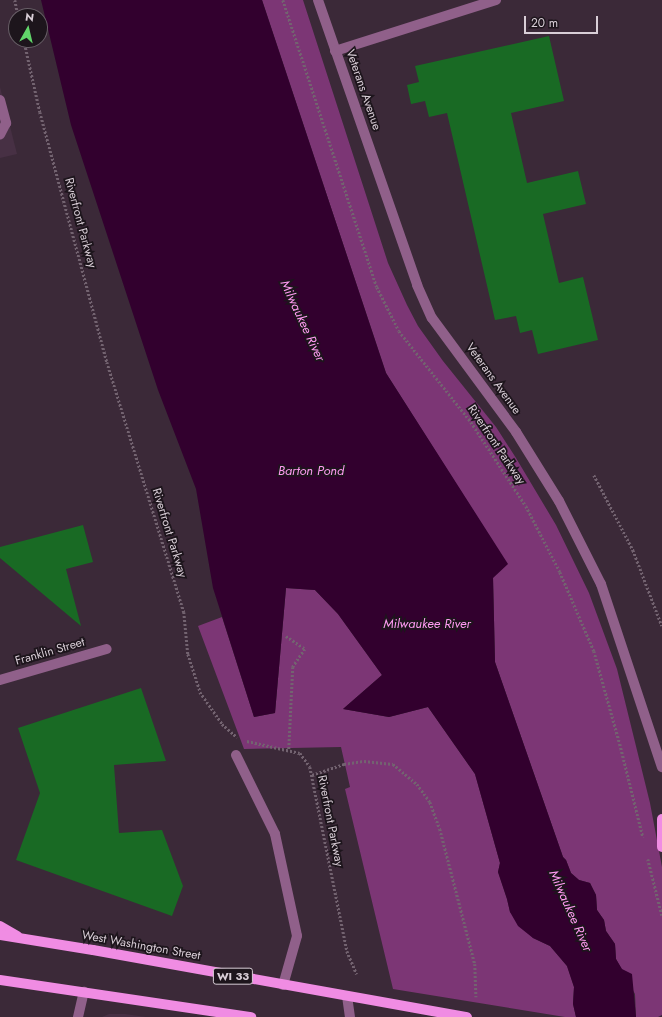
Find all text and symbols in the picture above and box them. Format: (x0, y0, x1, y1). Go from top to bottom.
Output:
north arrow (8, 8, 48, 48)
scale bar (526, 8, 600, 34)
text: N (24, 9, 35, 26)
text: 20 m (531, 14, 558, 32)
street label: Veterans Avenue (342, 48, 384, 132)
street label: Riverfront Parkway (61, 176, 99, 270)
water label: Milwaukee River (276, 278, 328, 364)
street label: Veterans Avenue (462, 341, 524, 417)
street label: Riverfront Parkway (464, 403, 528, 487)
water label: Barton Pond (278, 463, 344, 479)
street label: Riverfront Parkway (149, 487, 189, 579)
water label: Milwaukee River (383, 616, 471, 632)
street label: Franklin Street (14, 635, 86, 669)
street label: Riverfront Parkway (314, 774, 346, 868)
water label: Milwaukee River (545, 868, 595, 954)
street label: West Washington Street (81, 928, 201, 964)
road number: WI 33 (212, 967, 254, 985)

